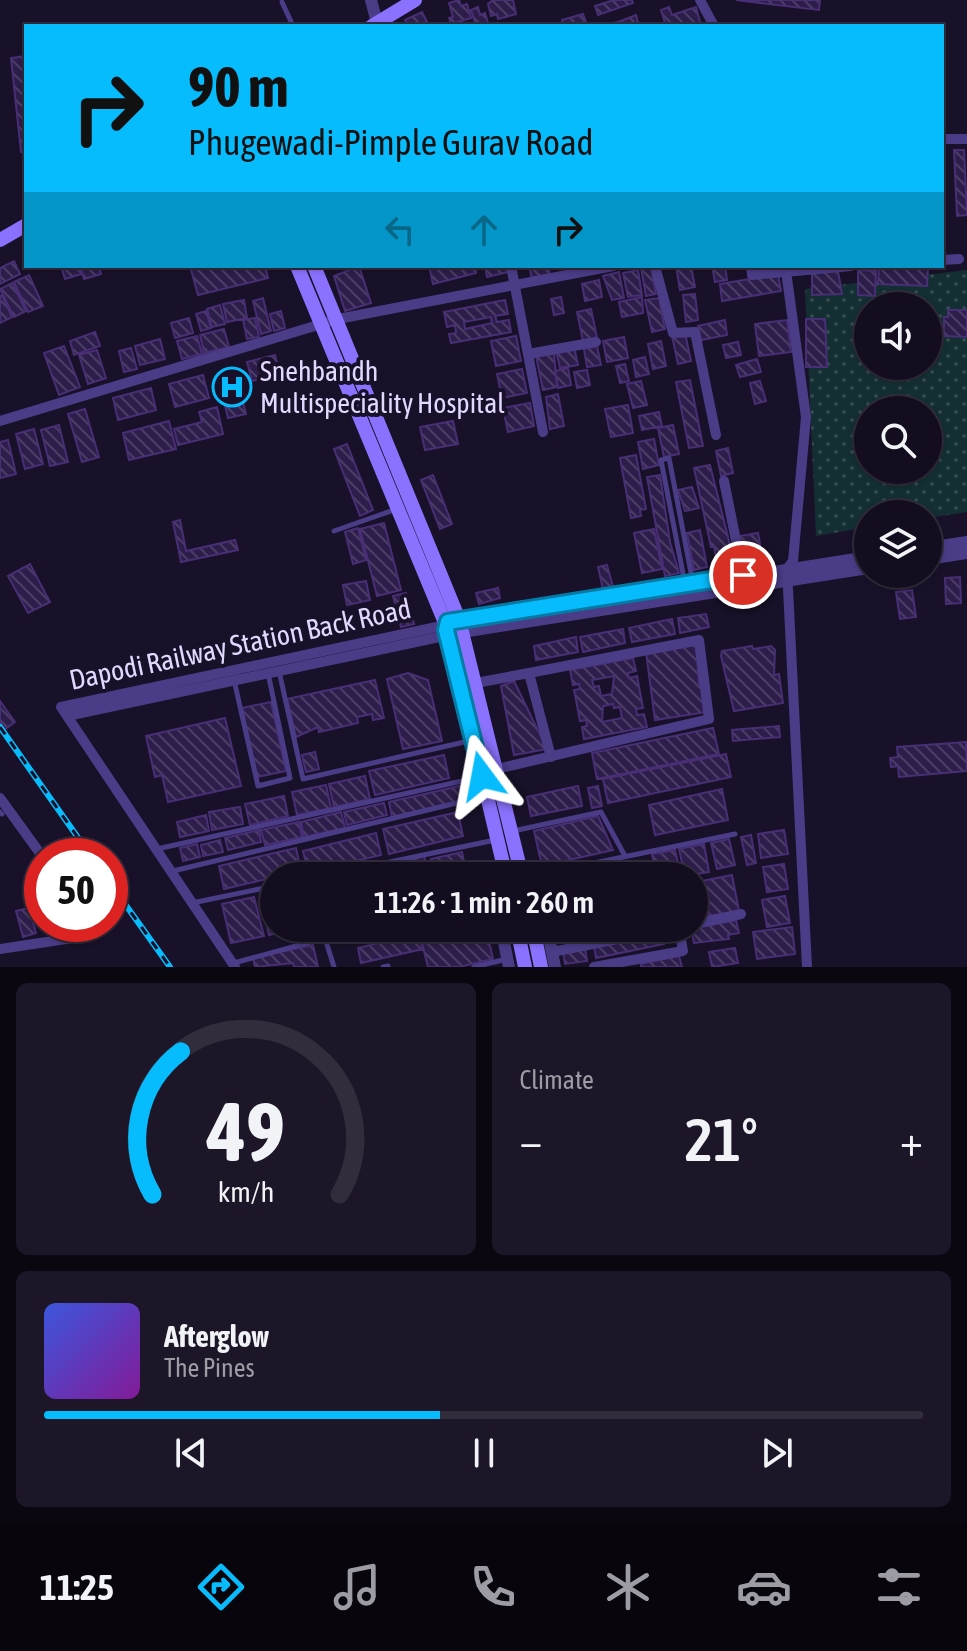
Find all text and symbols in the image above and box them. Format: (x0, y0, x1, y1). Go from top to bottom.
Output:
text: 90 m (188, 55, 289, 119)
icon: right (56, 56, 160, 160)
text: Phugewadi-Pimple Gurav Road (188, 121, 594, 163)
icon: left (378, 208, 422, 252)
icon: ahead (462, 208, 506, 252)
icon: right (546, 208, 590, 252)
map controls (854, 292, 942, 588)
button: sound (854, 292, 942, 380)
place label: Snehbandh Multispeciality Hospital (260, 355, 505, 419)
hospital icon: Snehbandh Multispeciality Hospital (211, 366, 253, 408)
button: search (854, 396, 942, 484)
button: layers (854, 500, 942, 588)
pin (709, 541, 777, 609)
icon: arrive (721, 553, 765, 597)
street label: Dapodi Railway Station Back Road (66, 592, 414, 696)
position arrow (440, 734, 524, 818)
speed limit sign: 50 (24, 838, 128, 942)
text: 11:26 · 1 min · 260 m (374, 885, 594, 919)
text: Climate (520, 1065, 594, 1095)
text: 49 (206, 1083, 285, 1179)
text: 21° (685, 1105, 758, 1174)
text: − (520, 1115, 542, 1165)
text: + (900, 1115, 923, 1165)
text: km/h (217, 1175, 274, 1208)
text: Afterglow (164, 1319, 269, 1353)
text: The Pines (164, 1353, 255, 1383)
icon: previous (169, 1431, 213, 1475)
icon: pause (462, 1431, 506, 1475)
icon: next (755, 1431, 799, 1475)
icon: directions (193, 1559, 249, 1615)
icon: music (329, 1559, 385, 1615)
icon: phone (465, 1559, 521, 1615)
icon: climate (600, 1559, 656, 1615)
icon: car (736, 1559, 792, 1615)
icon: filters (871, 1559, 927, 1615)
text: 11:25 (40, 1566, 114, 1608)

